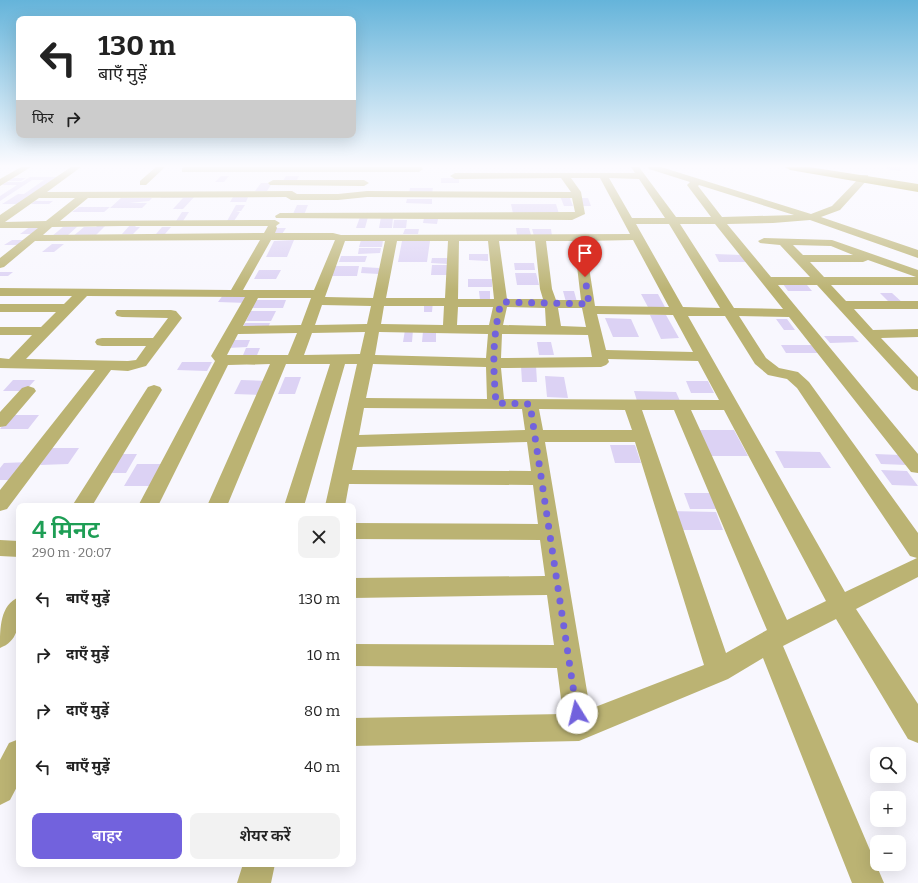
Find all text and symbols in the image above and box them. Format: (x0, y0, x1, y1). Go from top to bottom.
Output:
text: 130 m (98, 29, 176, 62)
icon: left (32, 32, 84, 84)
text: बाएँ मुड़ें (98, 63, 147, 85)
icon: right (62, 108, 84, 130)
text: फिर (32, 109, 54, 127)
pin (568, 236, 602, 277)
icon: arrive (574, 242, 596, 264)
text: 4 मिनट (32, 516, 100, 544)
button: close (298, 516, 340, 558)
text: 290 m · 20:07 (32, 545, 111, 560)
icon: left (32, 588, 54, 610)
text: बाएँ मुड़ें (66, 589, 110, 607)
text: 130 m (298, 590, 340, 608)
icon: right (32, 644, 54, 666)
text: दाएँ मुड़ें (66, 645, 109, 663)
text: 10 m (307, 646, 340, 664)
position arrow (556, 692, 598, 734)
icon: right (32, 700, 54, 722)
text: दाएँ मुड़ें (66, 701, 109, 719)
text: 80 m (304, 702, 340, 720)
map controls (870, 747, 906, 871)
button: search (870, 747, 906, 783)
icon: left (32, 756, 54, 778)
text: बाएँ मुड़ें (66, 757, 110, 775)
text: 40 m (304, 758, 340, 776)
button: + (870, 791, 906, 827)
button: बाहर (32, 813, 182, 859)
button: शेयर करें (190, 813, 340, 859)
button: − (870, 835, 906, 871)

